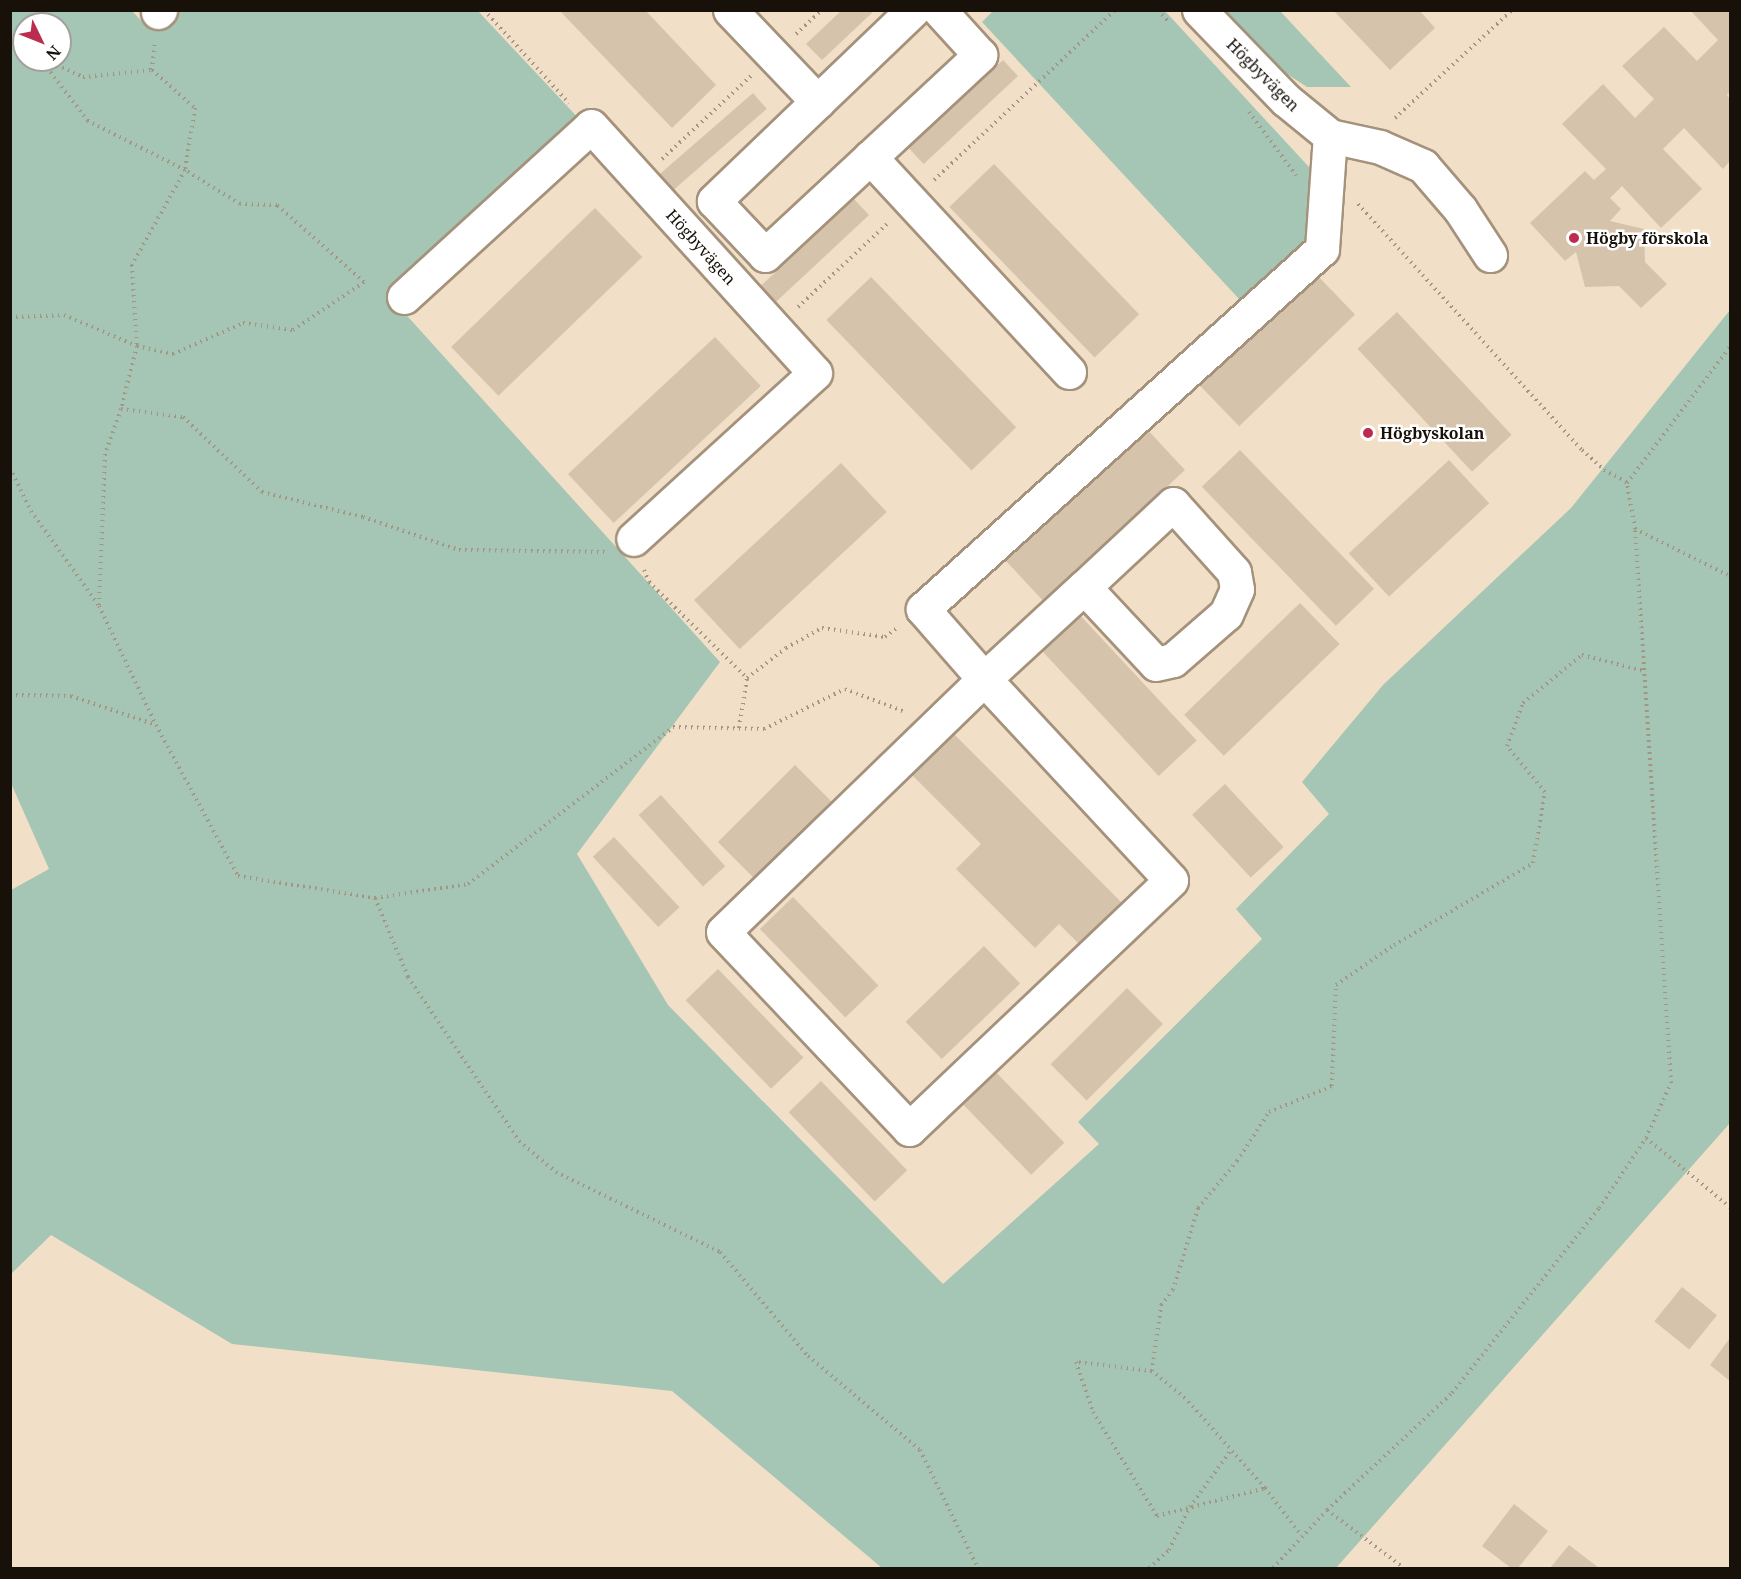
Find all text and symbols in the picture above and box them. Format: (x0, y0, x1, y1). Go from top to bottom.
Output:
north arrow (12, 12, 72, 72)
street label: Högbyvägen (1223, 35, 1303, 115)
text: N (41, 41, 66, 65)
street label: Högbyvägen (662, 205, 740, 289)
place label: Högby förskola (1586, 228, 1709, 248)
marker: Högby förskola (1567, 231, 1581, 245)
place label: Högbyskolan (1380, 423, 1485, 443)
marker: Högbyskolan (1361, 426, 1375, 440)

